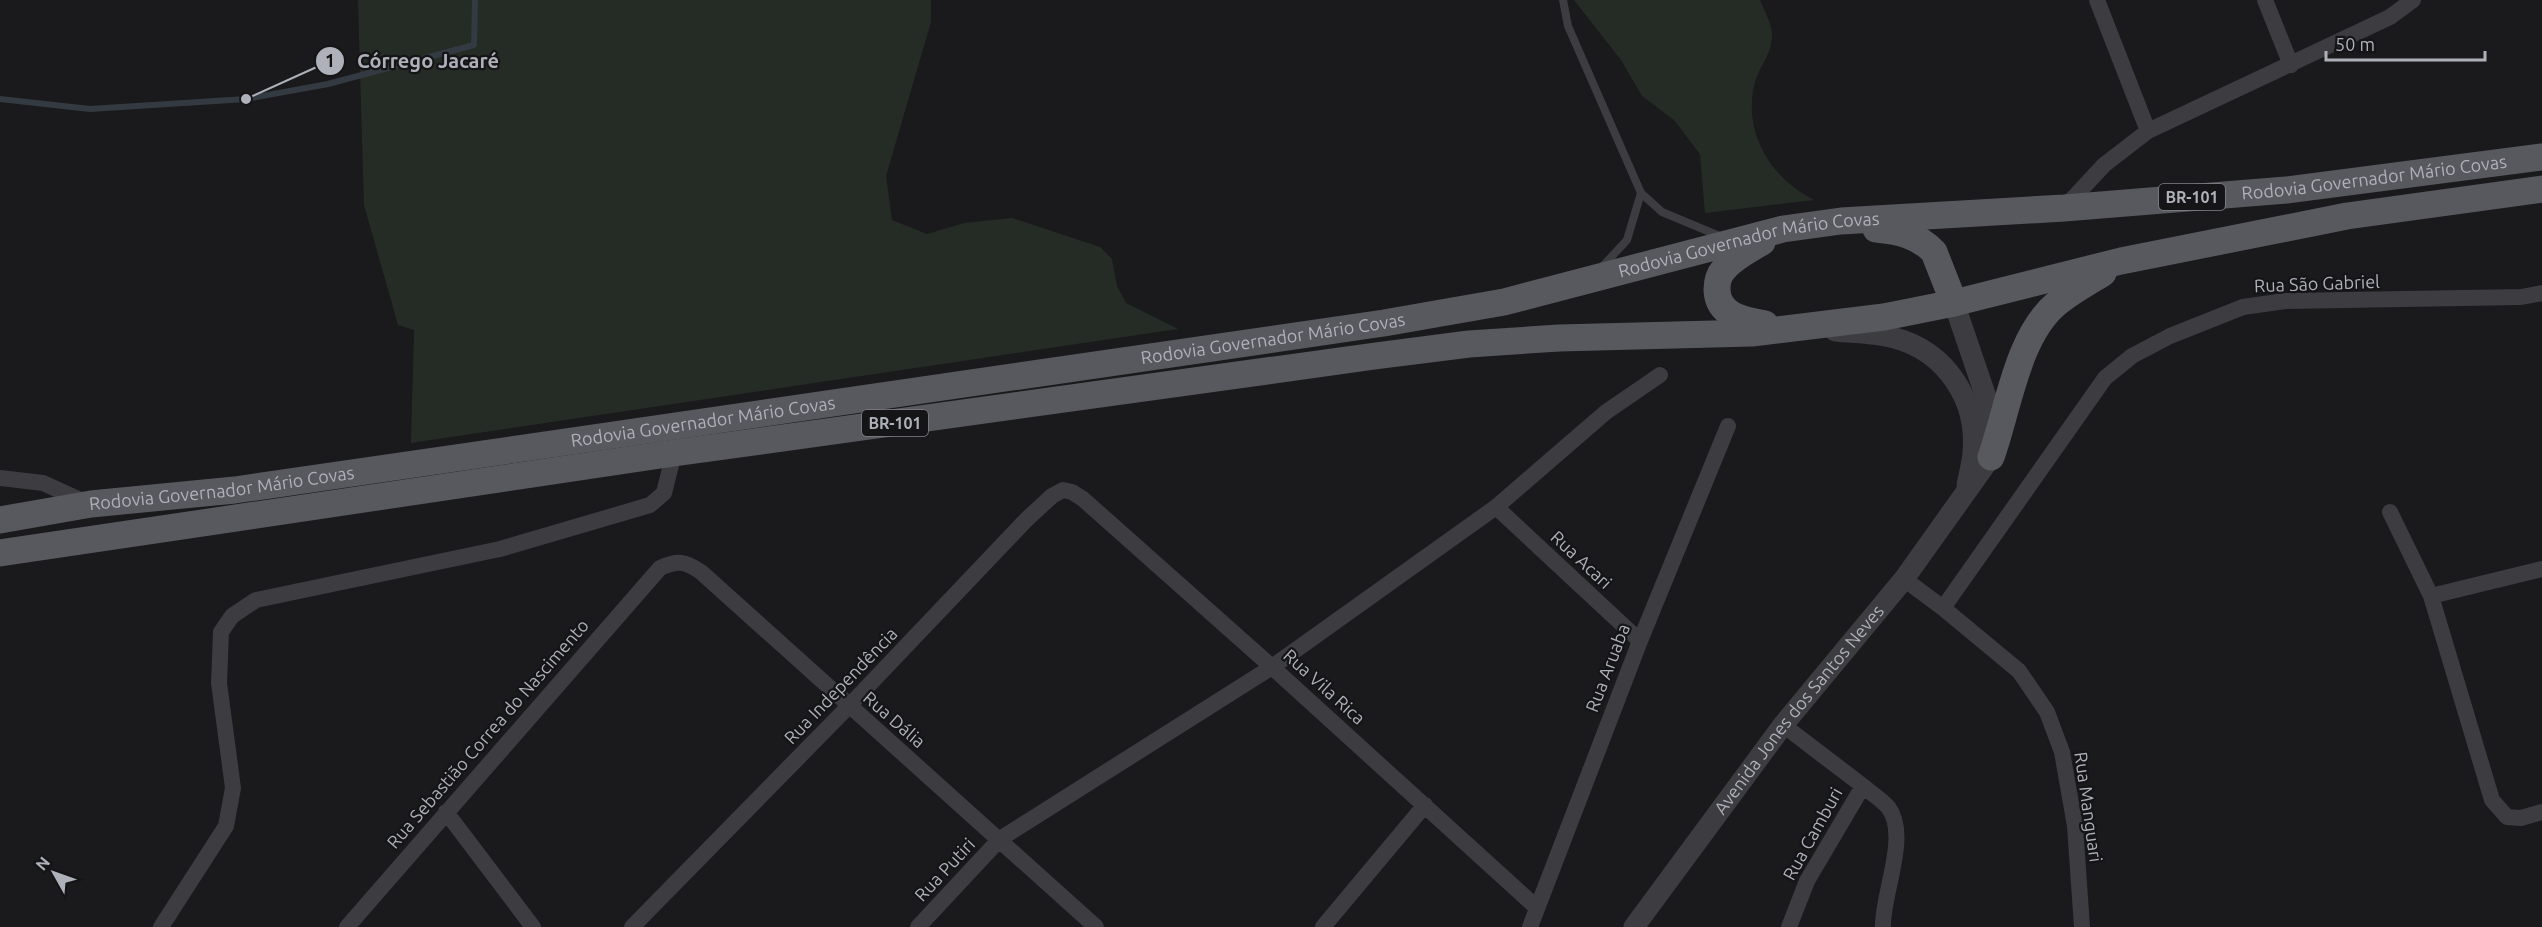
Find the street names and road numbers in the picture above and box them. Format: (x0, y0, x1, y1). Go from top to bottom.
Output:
street label: Rodovia Governador Mário Covas (2241, 151, 2508, 203)
road number: BR-101 (2159, 184, 2225, 210)
street label: Rodovia Governador Mário Covas (1616, 208, 1880, 281)
street label: Rua São Gabriel (2254, 271, 2380, 295)
street label: Rodovia Governador Mário Covas (1139, 308, 1407, 367)
street label: Rodovia Governador Mário Covas (569, 392, 837, 450)
road number: BR-101 (862, 410, 928, 436)
street label: Rodovia Governador Mário Covas (88, 462, 356, 513)
street label: Rua Acari (1547, 526, 1616, 592)
street label: Avenida Jones dos Santos Neves (1710, 600, 1887, 818)
street label: Rua Sebastião Correa do Nascimento (382, 615, 592, 852)
street label: Rua Aruaba (1581, 621, 1633, 714)
street label: Rua Independência (780, 623, 901, 748)
street label: Rua Vila Rica (1280, 645, 1369, 728)
street label: Rua Dália (860, 687, 930, 751)
street label: Rua Manguari (2071, 750, 2107, 863)
street label: Rua Camburi (1778, 784, 1846, 883)
street label: Rua Putiri (910, 834, 978, 905)

